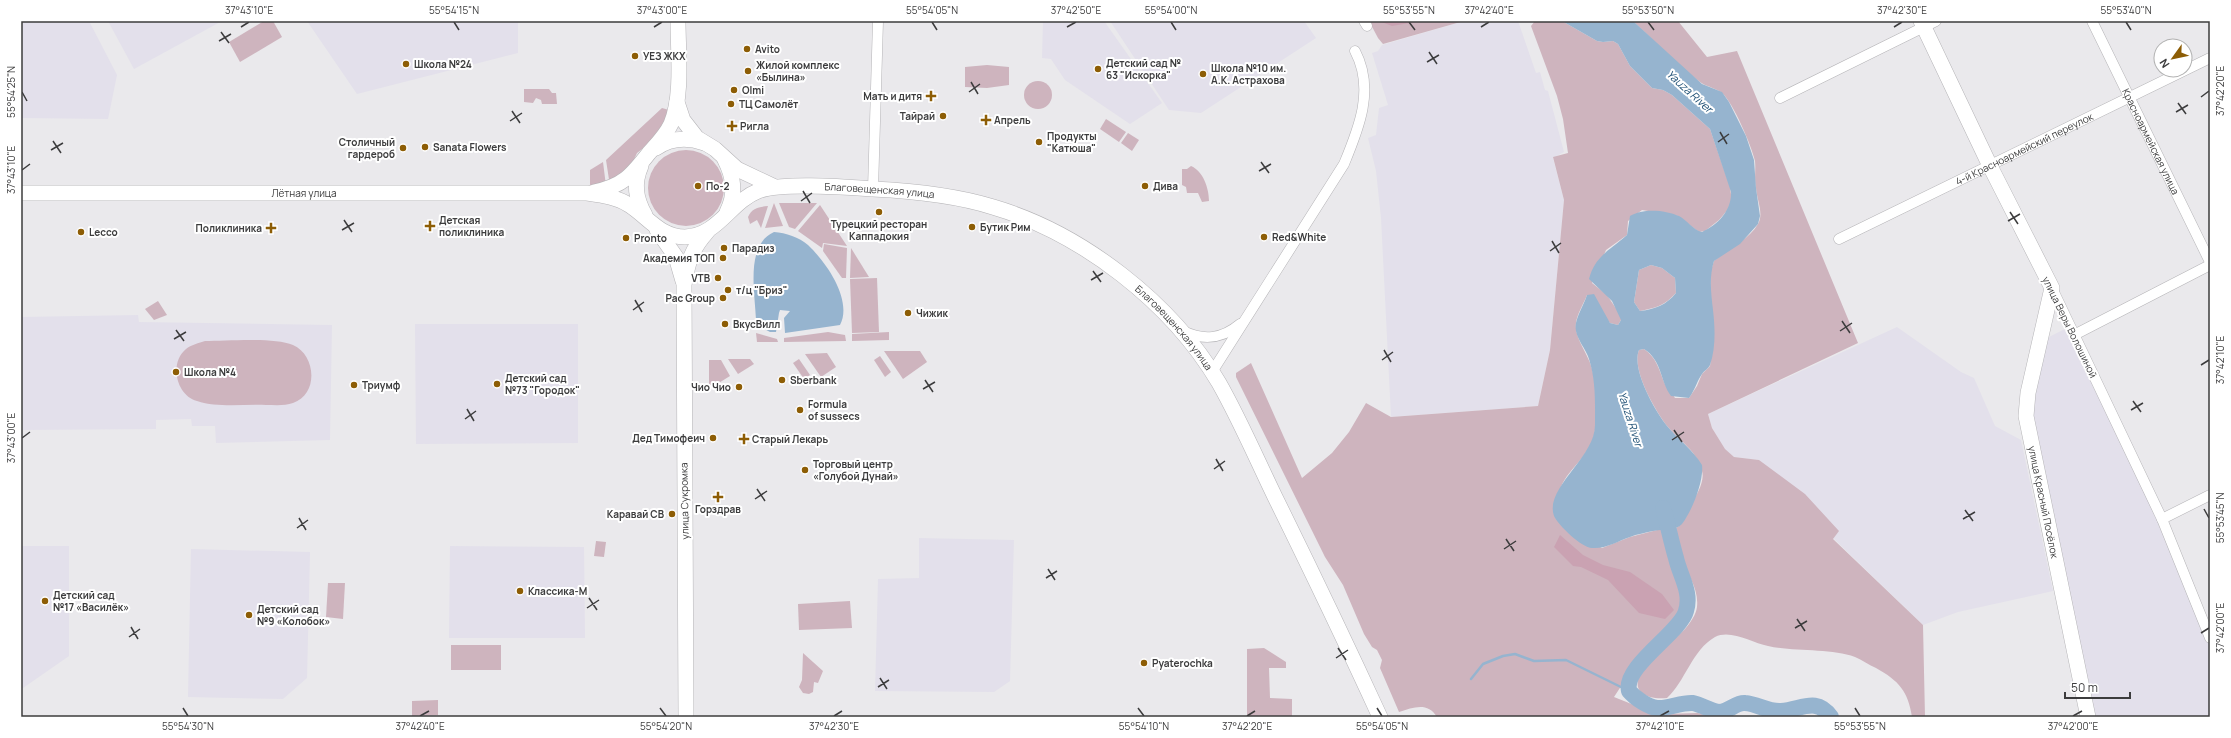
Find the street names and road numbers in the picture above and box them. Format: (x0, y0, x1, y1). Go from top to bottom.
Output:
street label: Красноармейская улица (2119, 86, 2183, 197)
street label: 4-й Красноармейский переулок (1953, 109, 2096, 188)
street label: Благовещенская улица (824, 179, 935, 201)
street label: Лётная улица (271, 186, 337, 200)
street label: улица Веры Волошиной (2039, 274, 2101, 380)
street label: Благовещенская улица (1132, 282, 1216, 373)
street label: улица Красный Посёлок (2025, 444, 2062, 560)
street label: улица Сукромка (676, 462, 692, 540)

